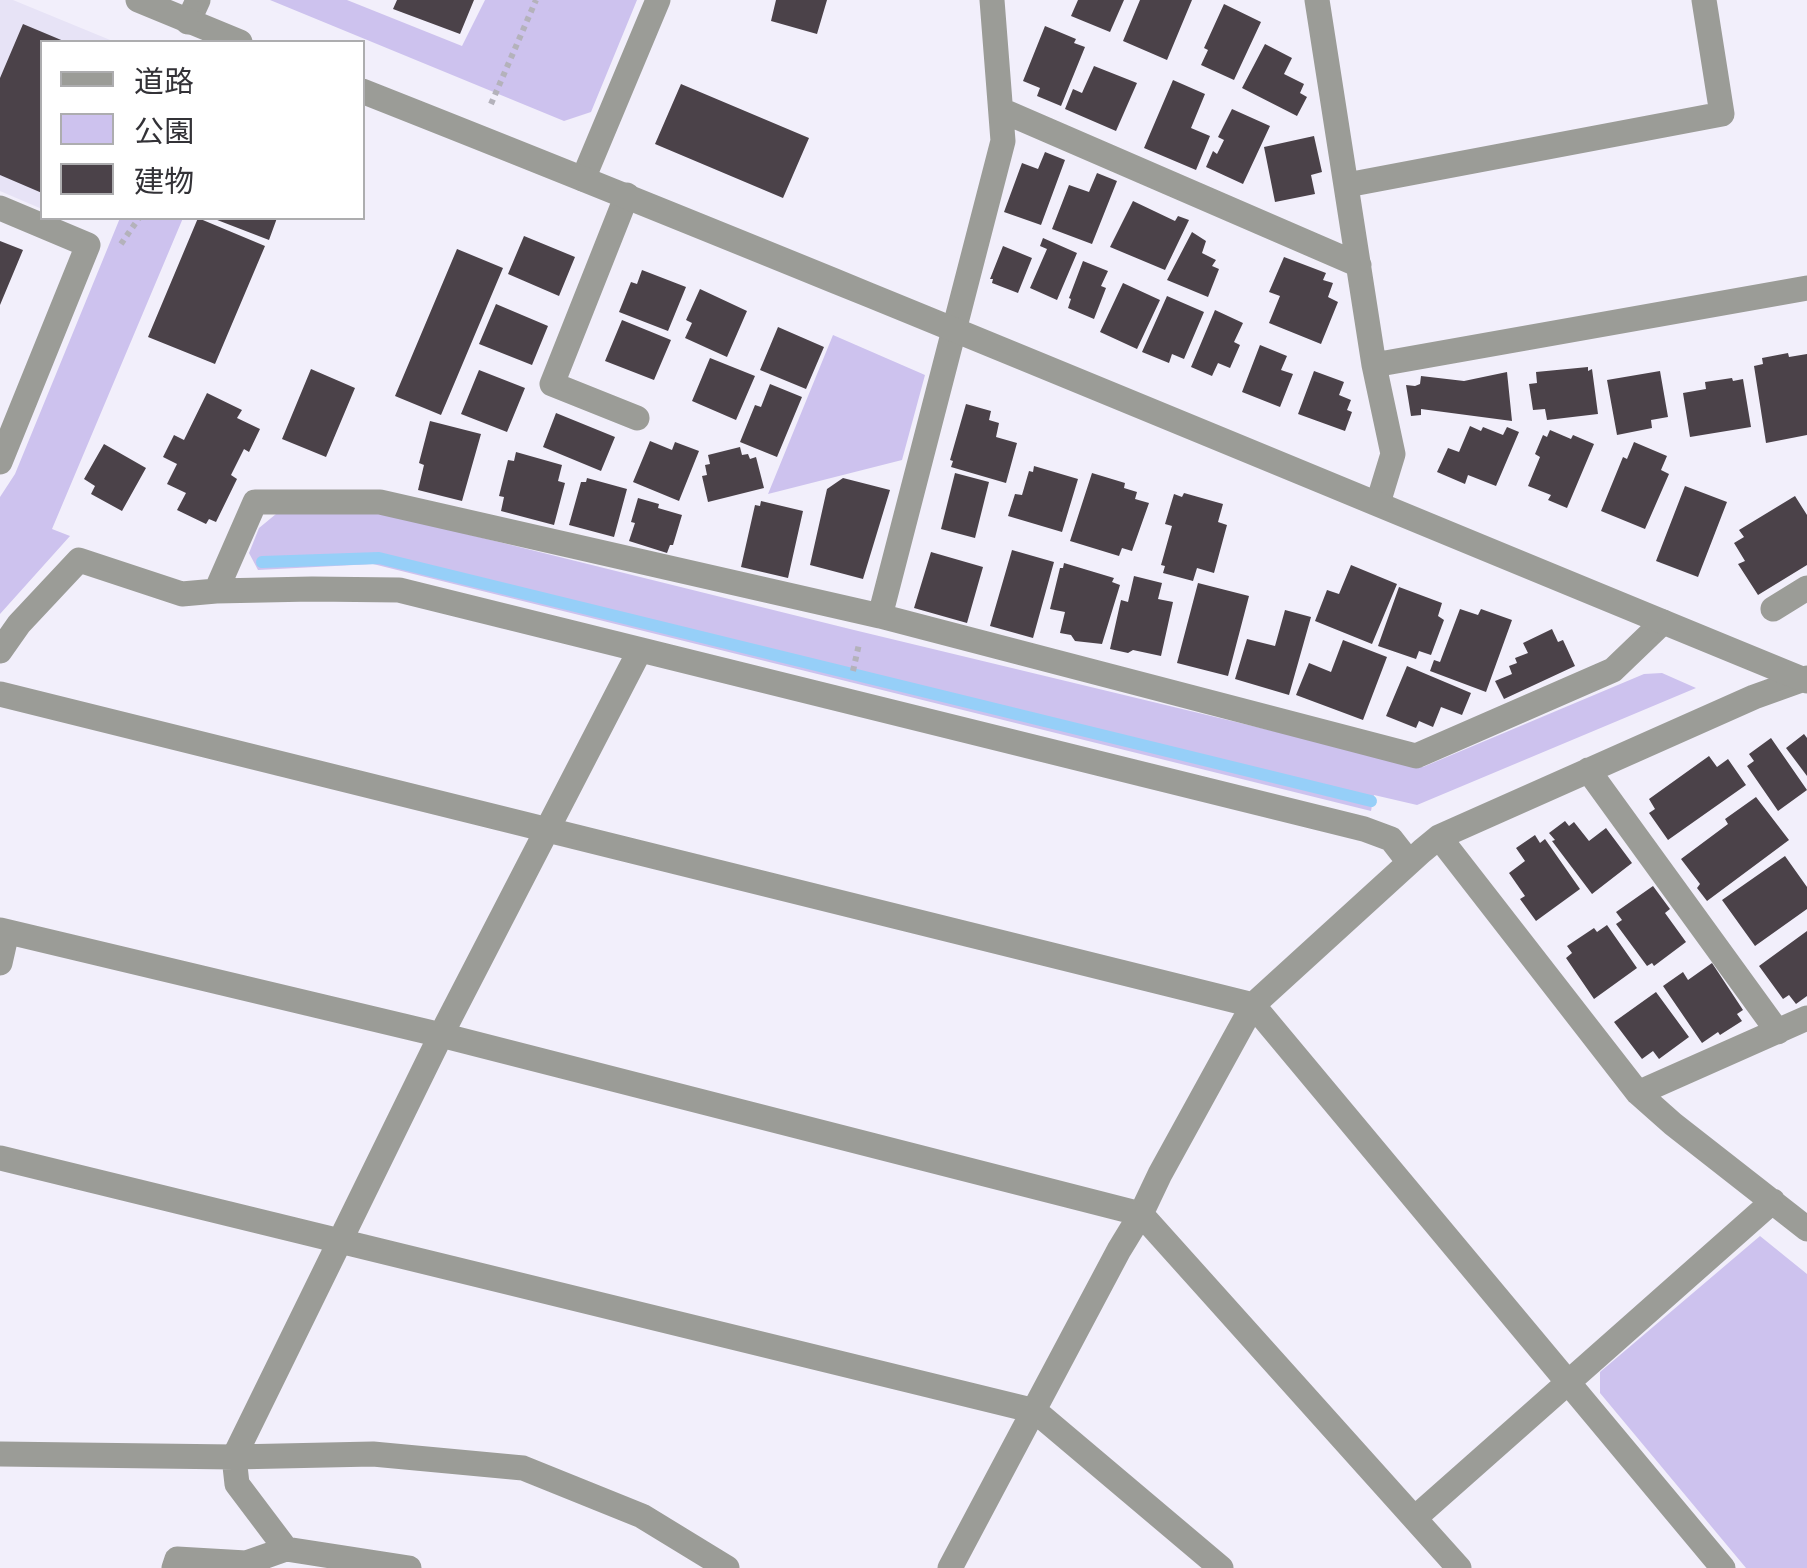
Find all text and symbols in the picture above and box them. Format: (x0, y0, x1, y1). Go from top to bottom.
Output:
legend (40, 40, 365, 220)
text: 道路 (134, 65, 194, 98)
text: 公園 (134, 115, 194, 148)
text: 建物 (134, 165, 194, 198)

